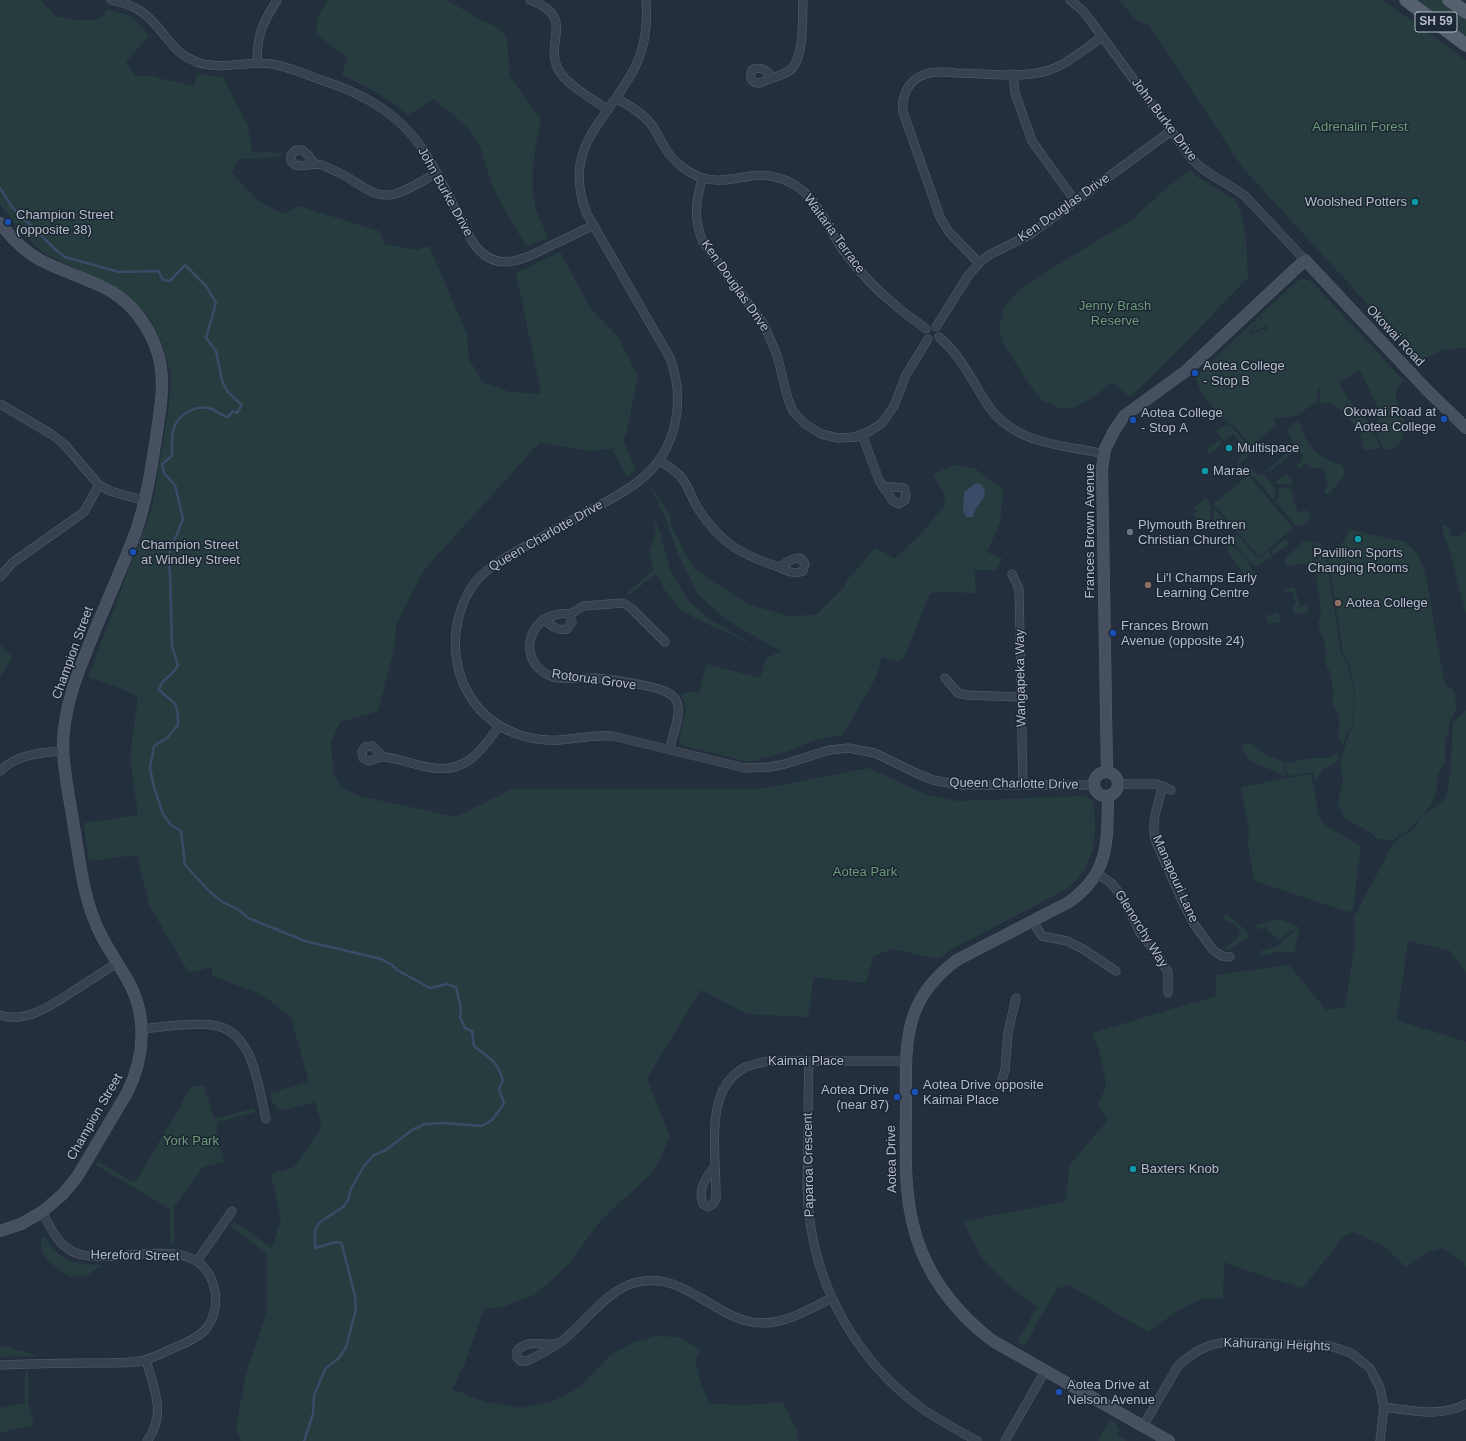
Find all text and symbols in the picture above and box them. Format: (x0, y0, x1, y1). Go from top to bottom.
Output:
road number: SH 59 (1415, 12, 1457, 32)
street label: John Burke Drive (1128, 75, 1200, 165)
park label: Adrenalin Forest (1312, 119, 1408, 135)
street label: John Burke Drive (414, 145, 476, 239)
street label: Ken Douglas Drive (1015, 171, 1113, 245)
street label: Waitaria Terrace (800, 191, 868, 277)
place label: Woolshed Potters (1305, 194, 1407, 210)
marker: Woolshed Potters (1410, 197, 1420, 207)
place label: Champion Street (opposite 38) (16, 207, 114, 238)
marker: Champion Street (opposite 38) (3, 217, 13, 227)
street label: Ken Douglas Drive (698, 237, 772, 335)
park label: Jenny Brash Reserve (1079, 298, 1151, 329)
street label: Okowai Road (1363, 302, 1427, 370)
place label: Aotea College - Stop B (1203, 358, 1285, 389)
marker: Aotea College - Stop B (1190, 368, 1200, 378)
place label: Okowai Road at Aotea College (1344, 404, 1436, 435)
place label: Aotea College - Stop A (1141, 405, 1223, 436)
marker: Okowai Road at Aotea College (1439, 414, 1449, 424)
marker: Aotea College - Stop A (1128, 415, 1138, 425)
place label: Multispace (1237, 440, 1299, 456)
marker: Multispace (1224, 443, 1234, 453)
place label: Marae (1213, 463, 1250, 479)
street label: Frances Brown Avenue (1082, 464, 1098, 598)
marker: Marae (1200, 466, 1210, 476)
street label: Queen Charlotte Drive (486, 497, 606, 575)
place label: Plymouth Brethren Christian Church (1138, 517, 1246, 548)
marker: Plymouth Brethren Christian Church (1125, 527, 1135, 537)
marker: Pavillion Sports Changing Rooms (1353, 534, 1363, 544)
place label: Champion Street at Windley Street (141, 537, 240, 568)
place label: Pavillion Sports Changing Rooms (1308, 545, 1408, 576)
marker: Champion Street at Windley Street (128, 547, 138, 557)
place label: Li'l Champs Early Learning Centre (1156, 570, 1257, 601)
marker: Li'l Champs Early Learning Centre (1143, 580, 1153, 590)
place label: Aotea College (1346, 595, 1428, 611)
marker: Aotea College (1333, 598, 1343, 608)
street label: Champion Street (49, 604, 97, 702)
place label: Frances Brown Avenue (opposite 24) (1121, 618, 1244, 649)
marker: Frances Brown Avenue (opposite 24) (1108, 628, 1118, 638)
street label: Wangapeka Way (1012, 629, 1030, 727)
street label: Rotorua Grove (551, 666, 637, 694)
street label: Queen Charlotte Drive (949, 775, 1079, 793)
street label: Manapouri Lane (1149, 833, 1201, 925)
park label: Aotea Park (833, 864, 897, 880)
street label: Glenorchy Way (1111, 887, 1171, 971)
street label: Kaimai Place (768, 1053, 844, 1069)
street label: Champion Street (64, 1071, 126, 1163)
place label: Aotea Drive opposite Kaimai Place (923, 1077, 1044, 1108)
place label: Aotea Drive (near 87) (821, 1082, 889, 1113)
marker: Aotea Drive opposite Kaimai Place (910, 1087, 920, 1097)
marker: Aotea Drive (near 87) (892, 1092, 902, 1102)
street label: Paparoa Crescent (800, 1112, 818, 1218)
street label: Aotea Drive (884, 1125, 900, 1193)
park label: York Park (163, 1133, 219, 1149)
place label: Baxters Knob (1141, 1161, 1219, 1177)
marker: Baxters Knob (1128, 1164, 1138, 1174)
street label: Hereford Street (90, 1247, 180, 1265)
street label: Kahurangi Heights (1223, 1335, 1331, 1355)
place label: Aotea Drive at Nelson Avenue (1067, 1377, 1155, 1408)
marker: Aotea Drive at Nelson Avenue (1054, 1387, 1064, 1397)

